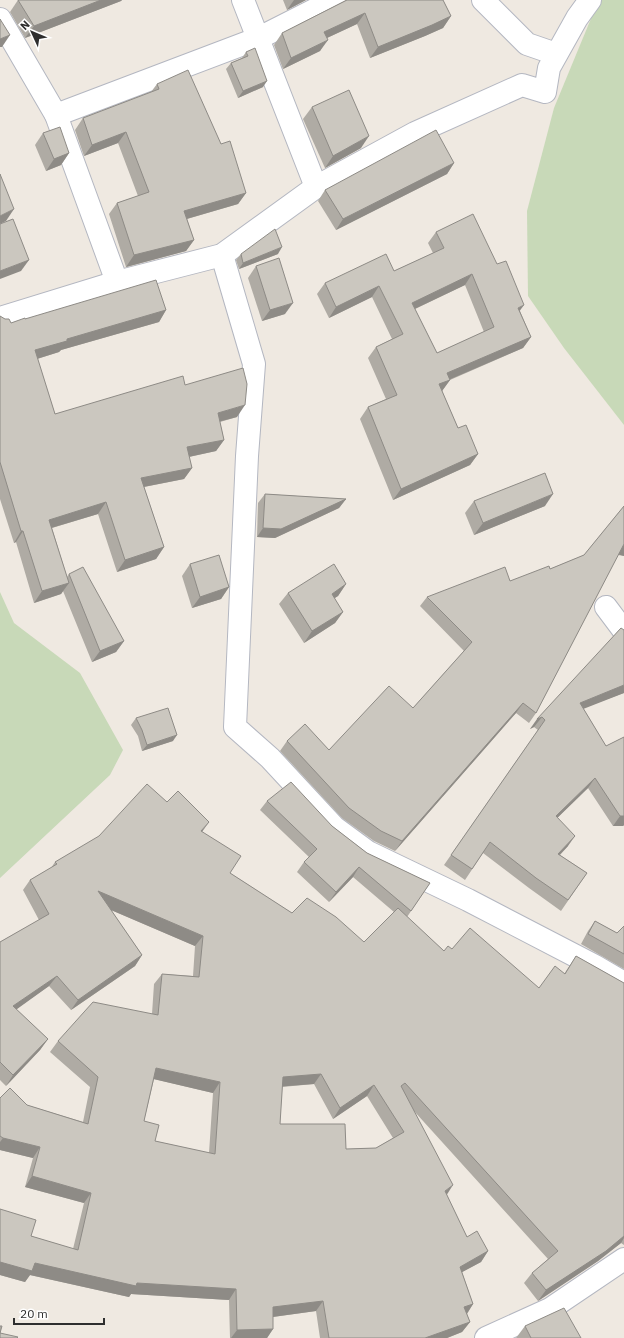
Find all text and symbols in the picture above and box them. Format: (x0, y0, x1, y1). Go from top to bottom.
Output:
north arrow (12, 12, 52, 52)
text: N (17, 17, 33, 33)
scale bar (14, 1300, 104, 1326)
text: 20 m (20, 1306, 48, 1321)

